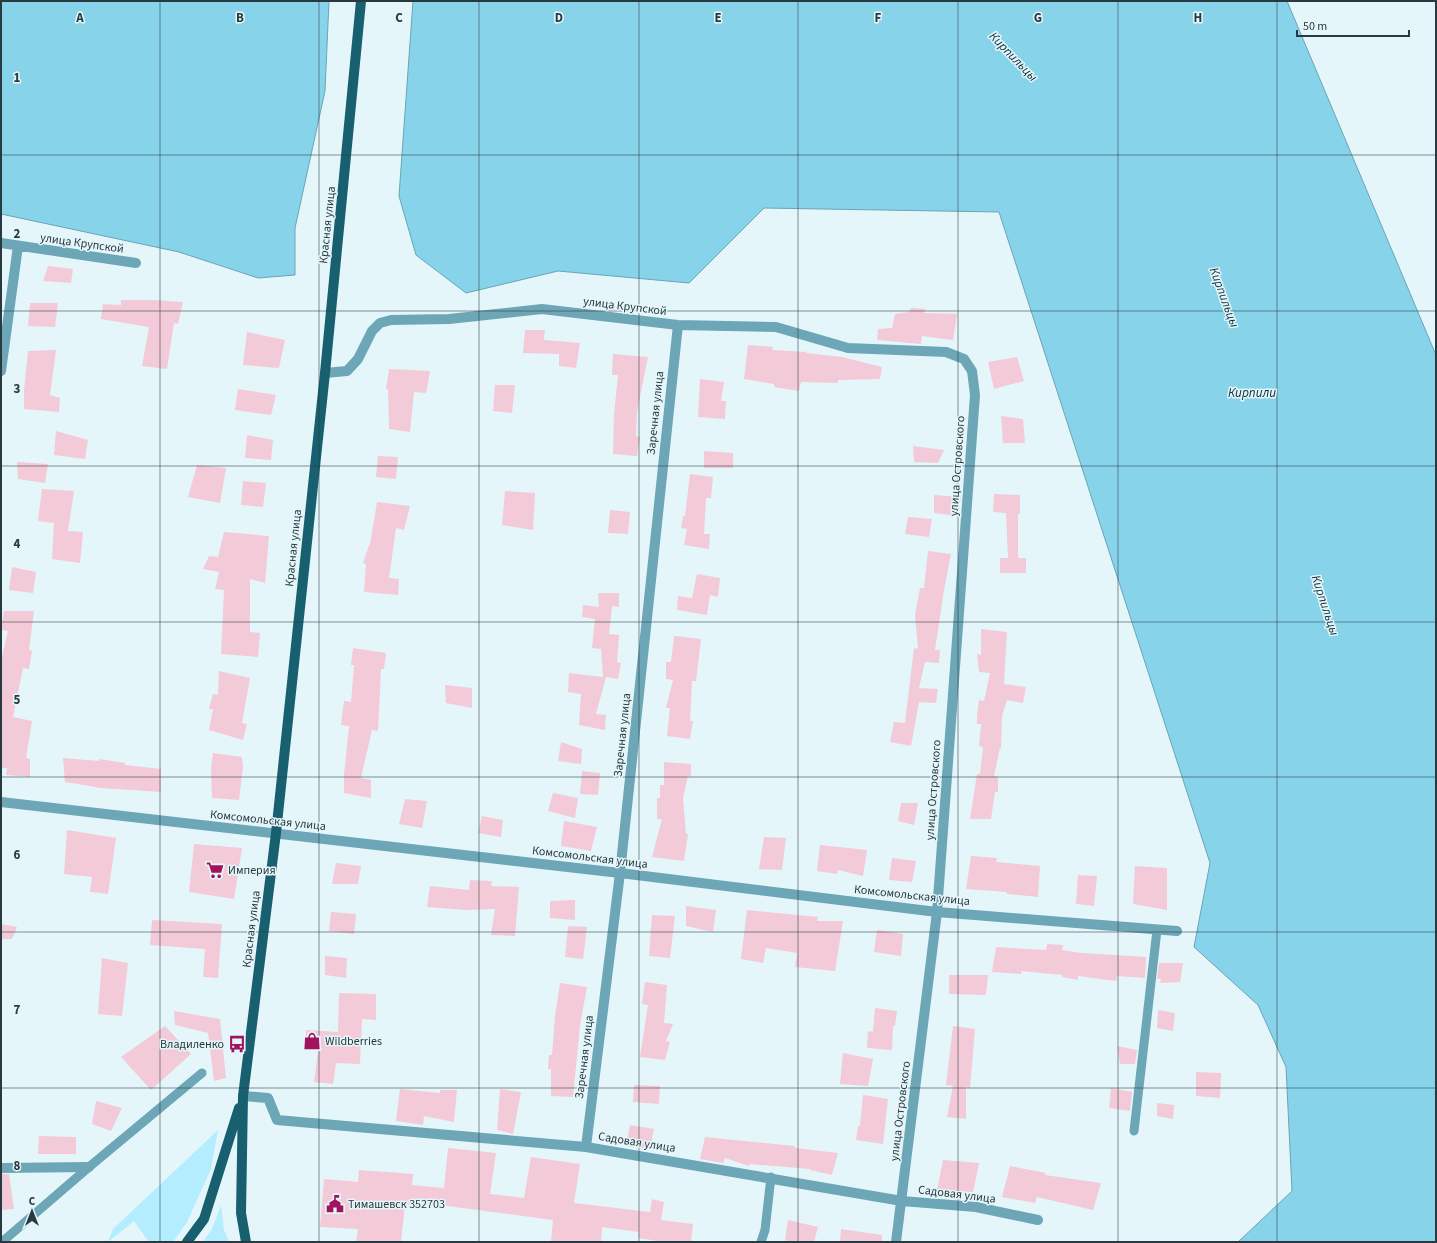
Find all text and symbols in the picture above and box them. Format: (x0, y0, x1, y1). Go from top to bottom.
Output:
text: A (75, 9, 84, 27)
text: B (236, 9, 244, 27)
text: C (395, 9, 403, 27)
text: D (555, 9, 563, 27)
text: E (714, 9, 722, 27)
text: F (875, 9, 882, 27)
text: G (1034, 9, 1042, 27)
text: H (1194, 9, 1202, 27)
scale bar (1297, 12, 1409, 38)
text: 50 m (1303, 18, 1327, 35)
water label: Кирпильцы (985, 28, 1042, 86)
text: 1 (14, 69, 21, 87)
street label: Красная улица (315, 185, 340, 265)
text: 2 (14, 225, 21, 243)
street label: улица Крупской (39, 229, 125, 258)
water label: Кирпильцы (1205, 265, 1243, 330)
street label: улица Крупской (582, 293, 668, 320)
street label: Заречная улица (643, 370, 668, 456)
text: 3 (14, 380, 21, 398)
water label: Кирпили (1228, 384, 1276, 402)
street label: улица Островского (946, 415, 969, 517)
street label: Красная улица (281, 508, 306, 588)
text: 4 (14, 535, 21, 553)
water label: Кирпильцы (1307, 573, 1343, 638)
text: 5 (14, 691, 21, 709)
street label: Заречная улица (610, 692, 635, 778)
street label: улица Островского (922, 739, 945, 841)
street label: Комсомольская улица (209, 806, 327, 835)
street label: Комсомольская улица (531, 842, 649, 873)
text: 6 (14, 846, 21, 864)
supermarket icon: Империя (205, 860, 225, 880)
place label: Империя (228, 862, 276, 879)
street label: Комсомольская улица (853, 881, 971, 910)
street label: Красная улица (238, 889, 265, 969)
text: 7 (14, 1001, 21, 1019)
street label: Заречная улица (571, 1014, 598, 1100)
shop icon: Wildberries (302, 1031, 322, 1051)
place label: Wildberries (325, 1033, 382, 1050)
bus stop icon: Владиленко (227, 1034, 247, 1054)
place label: Владиленко (160, 1036, 224, 1053)
street label: улица Островского (886, 1060, 915, 1162)
street label: Садовая улица (597, 1128, 677, 1157)
text: 8 (14, 1157, 21, 1175)
street label: Садовая улица (917, 1181, 997, 1208)
north arrow (12, 1191, 52, 1231)
text: С (29, 1194, 36, 1209)
public building icon: Тимашевск 352703 (325, 1194, 345, 1214)
place label: Тимашевск 352703 (348, 1196, 445, 1213)

